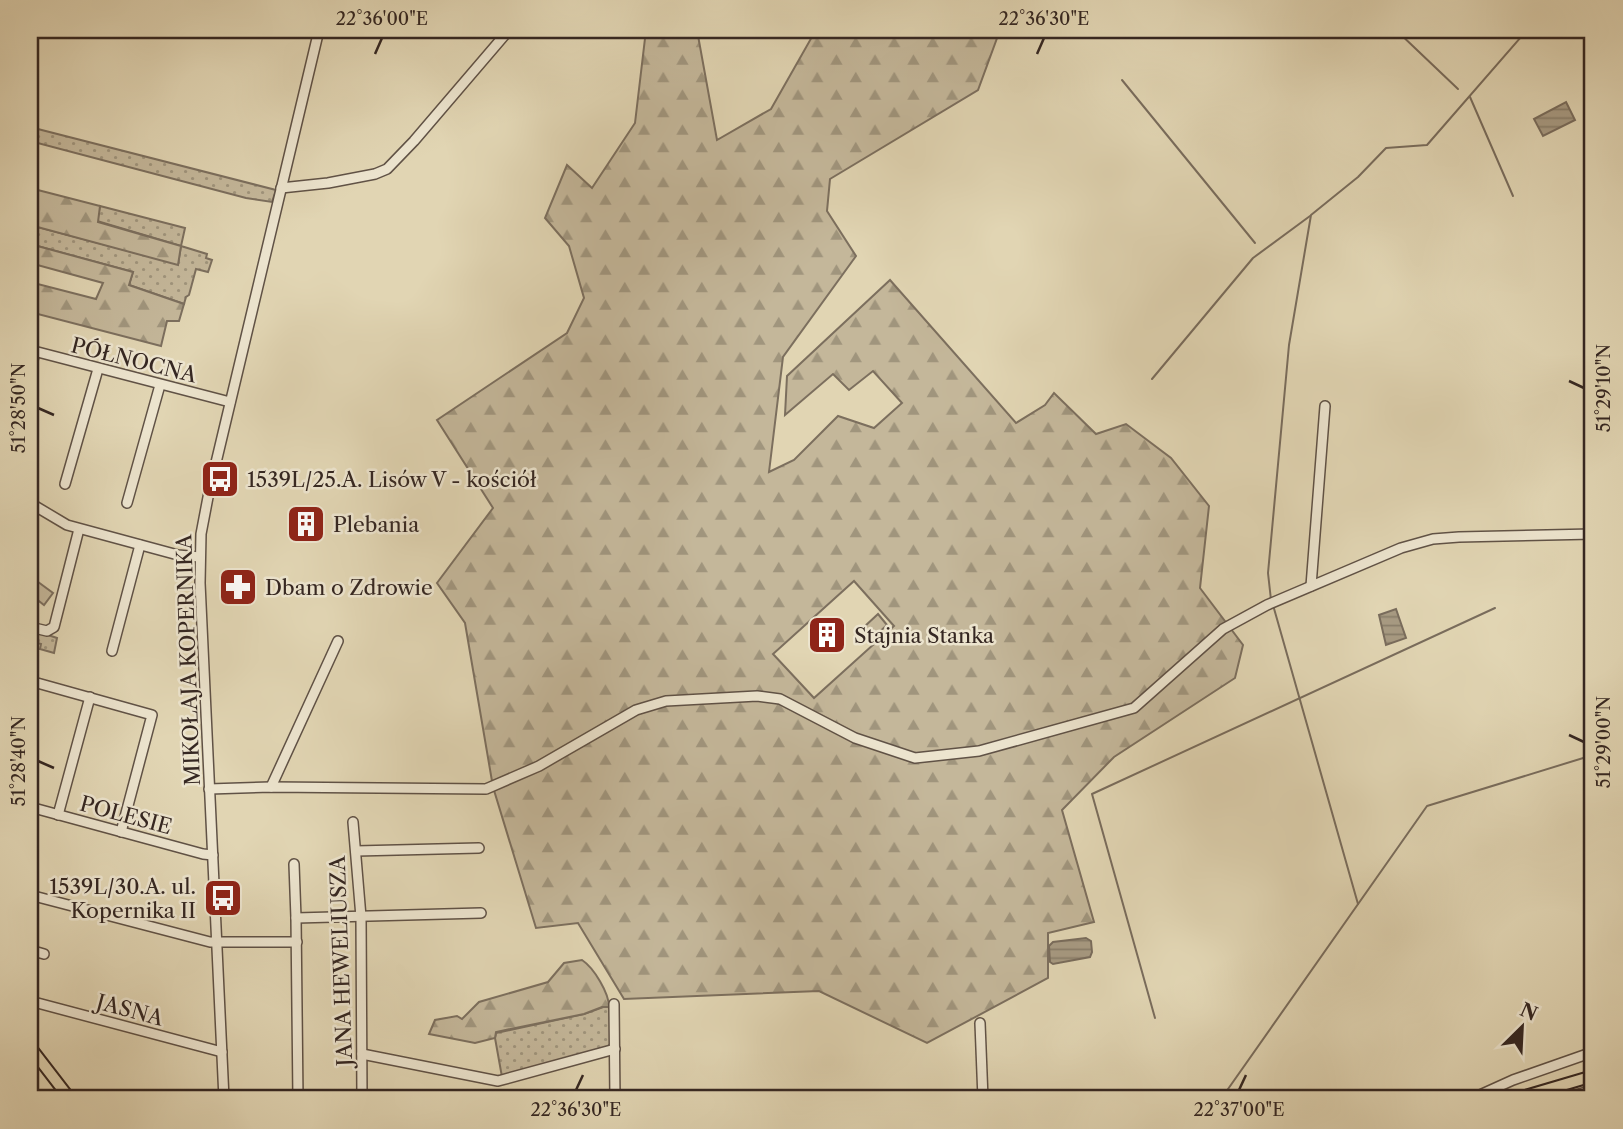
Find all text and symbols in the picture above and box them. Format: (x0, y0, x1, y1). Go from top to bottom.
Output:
text: 22°36'00"E (336, 8, 428, 30)
text: 22°36'30"E (998, 8, 1090, 30)
street label: PÓŁNOCNA (69, 332, 200, 388)
text: 51°29'10"N (1593, 344, 1615, 432)
text: 51°28'50"N (8, 363, 30, 453)
bus stop icon: 1539L/25.A. Lisów V - kościół (199, 458, 241, 500)
place label: 1539L/25.A. Lisów V - kościół (247, 467, 537, 492)
building icon: Plebania (285, 503, 327, 545)
place label: Plebania (333, 512, 420, 537)
street label: MIKOŁAJA KOPERNIKA (171, 533, 205, 786)
pharmacy icon: Dbam o Zdrowie (217, 566, 259, 608)
place label: Dbam o Zdrowie (265, 575, 433, 600)
building icon: Stajnia Stanka (806, 614, 848, 656)
place label: Stajnia Stanka (854, 623, 995, 648)
text: 51°29'00"N (1593, 696, 1615, 788)
text: 51°28'40"N (8, 716, 30, 806)
street label: POLESIE (77, 791, 175, 839)
street label: JANA HEWELIUSZA (325, 855, 357, 1070)
place label: 1539L/30.A. ul. Kopernika II (49, 874, 196, 923)
bus stop icon: 1539L/30.A. ul. Kopernika II (202, 877, 244, 919)
street label: JASNA (91, 988, 167, 1031)
north arrow (1486, 992, 1556, 1062)
text: N (1516, 998, 1541, 1026)
text: 22°36'30"E (530, 1099, 622, 1121)
text: 22°37'00"E (1193, 1099, 1285, 1121)

